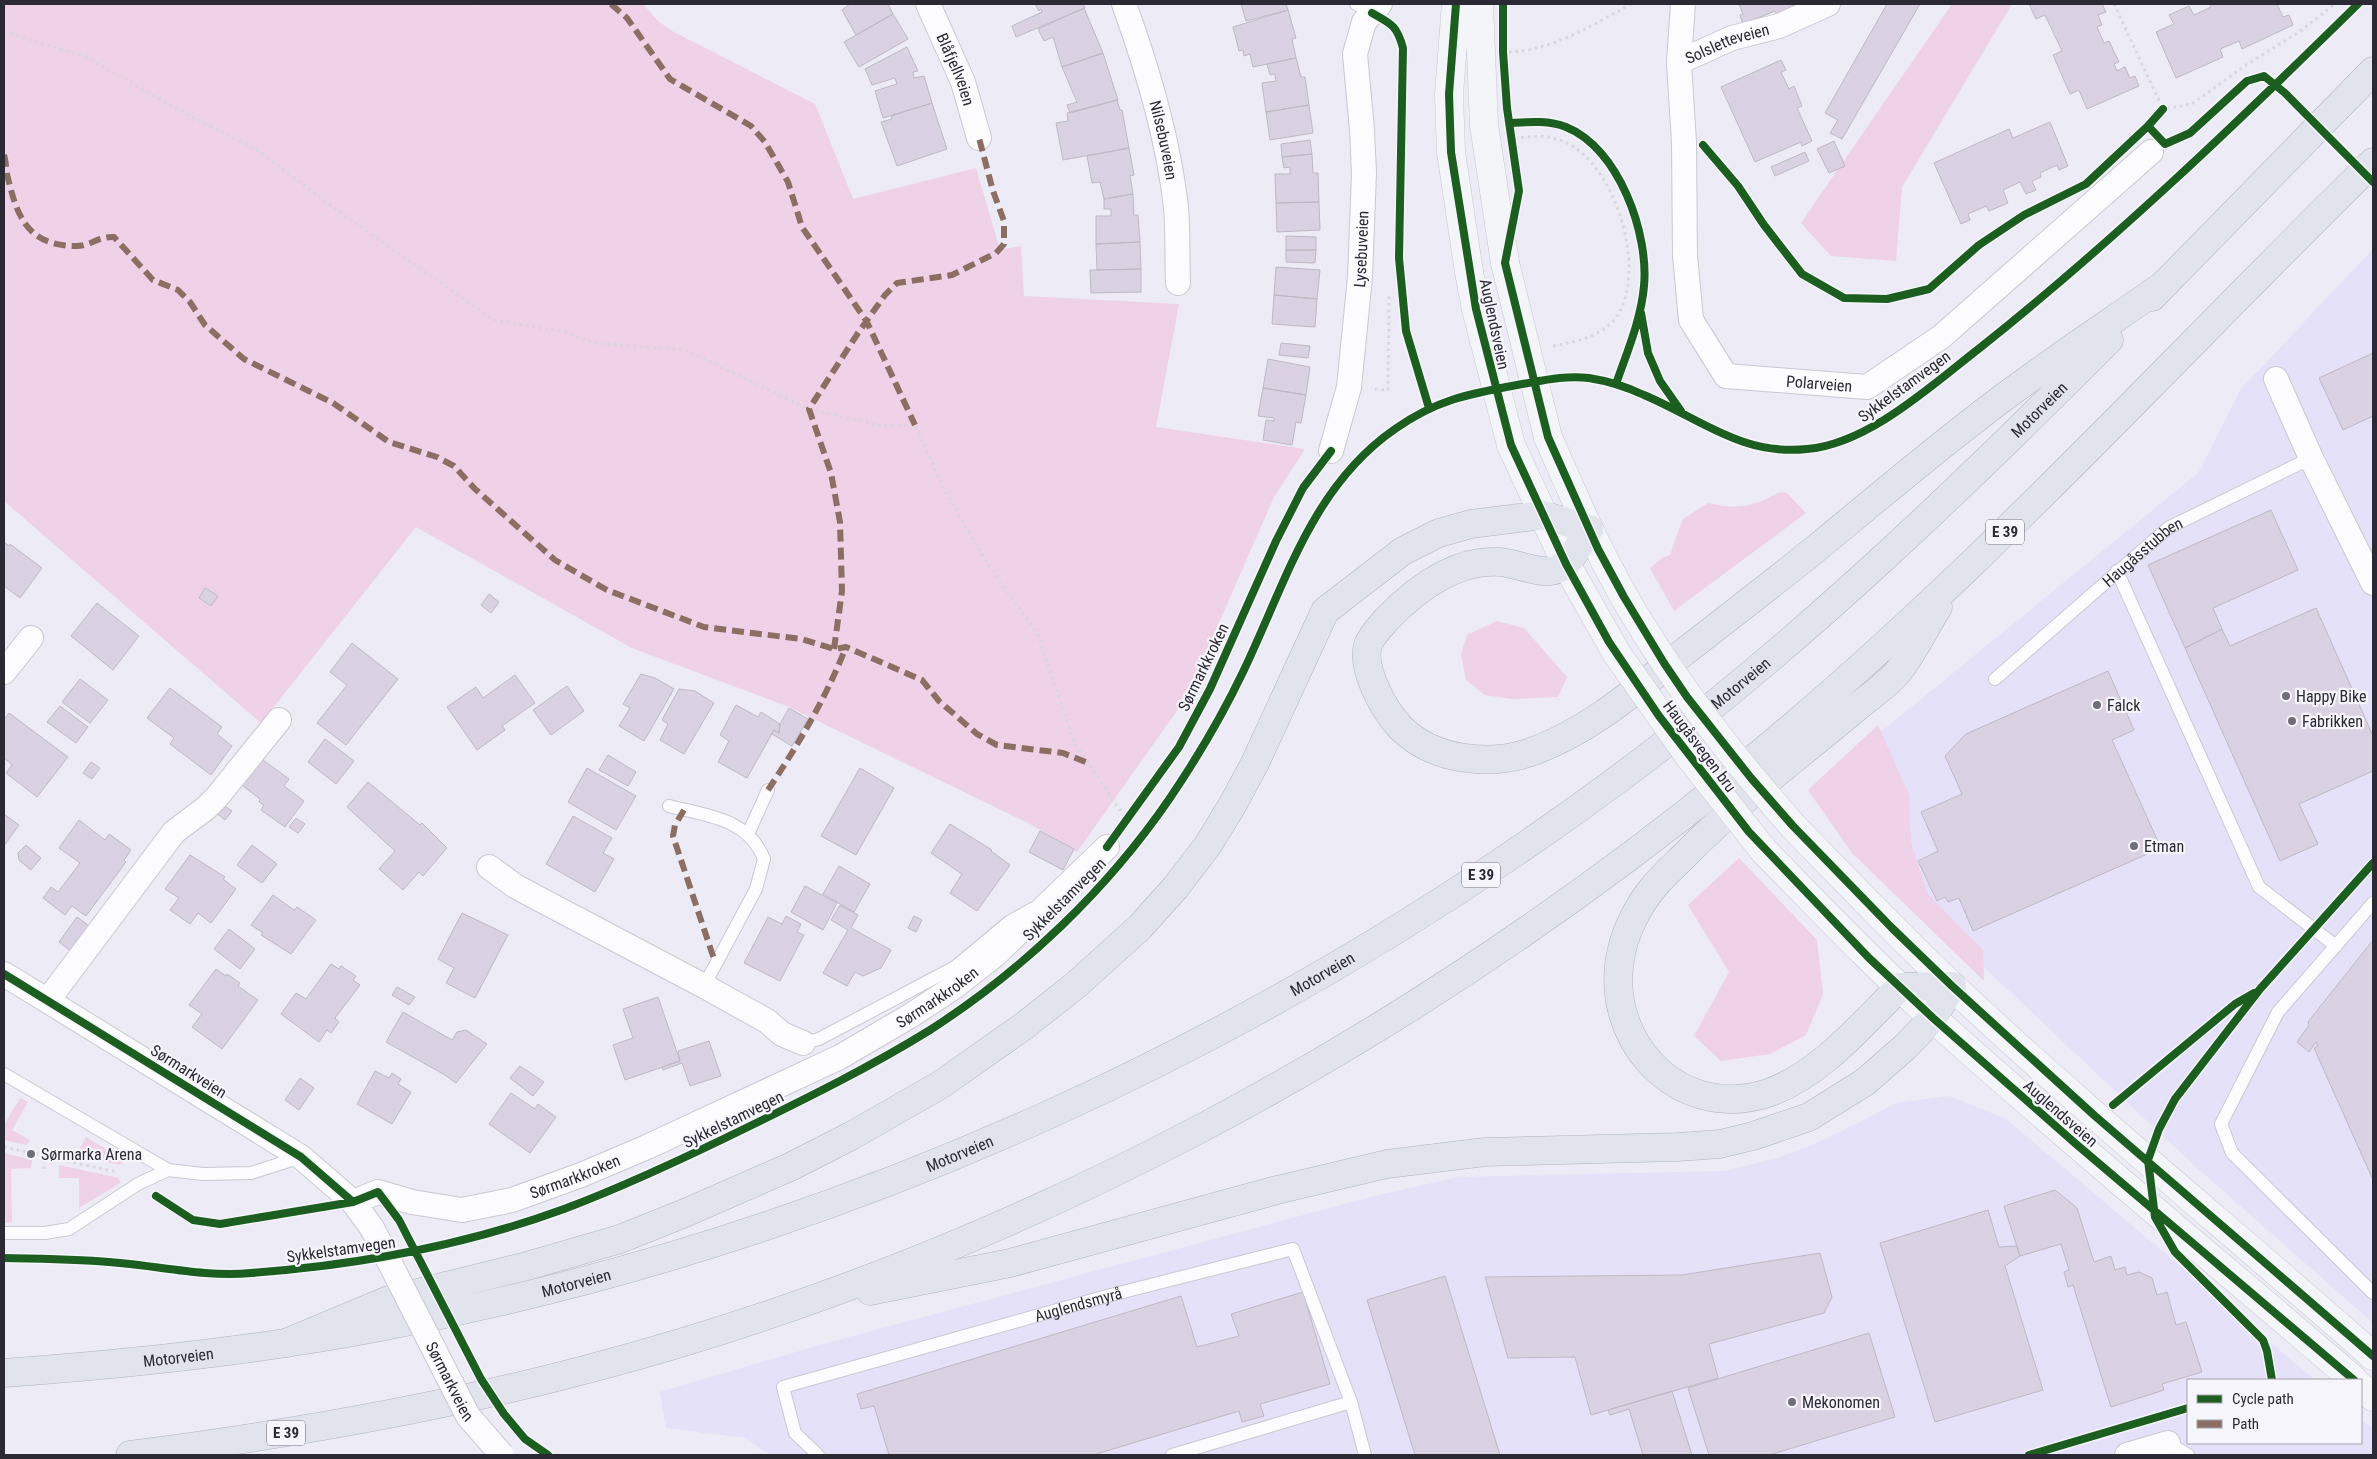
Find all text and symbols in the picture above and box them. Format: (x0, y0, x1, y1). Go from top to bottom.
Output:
street label: Solsletteveien (1682, 20, 1771, 68)
street label: Blåfjellveien (932, 30, 978, 108)
street label: Nilsebuveien (1145, 98, 1181, 181)
street label: Lysebuveien (1350, 210, 1373, 288)
street label: Auglendsveien (1476, 277, 1513, 371)
street label: Sykkelstamvegen (1854, 347, 1954, 426)
street label: Polarveien (1785, 372, 1853, 396)
street label: Motorveien (2007, 378, 2071, 441)
street label: Haugåsstubben (2099, 513, 2186, 591)
road number: E 39 (1986, 520, 2024, 544)
street label: Sørmarkkroken (1174, 620, 1233, 714)
street label: Motorveien (1707, 653, 1774, 713)
place label: Happy Bike (2296, 687, 2367, 706)
marker: Happy Bike (2280, 690, 2292, 702)
place label: Falck (2107, 696, 2141, 715)
street label: Haugåsvegen bru (1659, 697, 1740, 796)
marker: Falck (2091, 699, 2103, 711)
place label: Fabrikken (2302, 712, 2363, 731)
marker: Fabrikken (2286, 715, 2298, 727)
place label: Etman (2144, 837, 2184, 856)
marker: Etman (2128, 840, 2140, 852)
street label: Sykkelstamvegen (1019, 854, 1110, 945)
road number: E 39 (1462, 862, 1500, 888)
street label: Motorveien (1287, 948, 1358, 1000)
street label: Sørmarkkroken (893, 963, 982, 1032)
street label: Sørmarkveien (147, 1041, 230, 1102)
street label: Auglendsveien (2020, 1076, 2102, 1151)
street label: Sykkelstamvegen (680, 1087, 787, 1152)
street label: Motorveien (923, 1131, 996, 1176)
place label: Sørmarka Arena (41, 1145, 142, 1164)
marker: Sørmarka Arena (25, 1148, 37, 1160)
street label: Sørmarkkroken (527, 1151, 623, 1203)
street label: Sykkelstamvegen (286, 1232, 397, 1267)
street label: Motorveien (539, 1265, 613, 1301)
street label: Auglendsmyrå (1033, 1284, 1124, 1326)
street label: Sørmarkveien (422, 1339, 477, 1426)
street label: Motorveien (142, 1344, 215, 1371)
legend (2187, 1379, 2362, 1444)
text: Cycle path (2232, 1390, 2294, 1408)
place label: Mekonomen (1802, 1393, 1880, 1412)
marker: Mekonomen (1786, 1396, 1798, 1408)
text: Path (2232, 1415, 2259, 1433)
road number: E 39 (267, 1420, 305, 1446)

